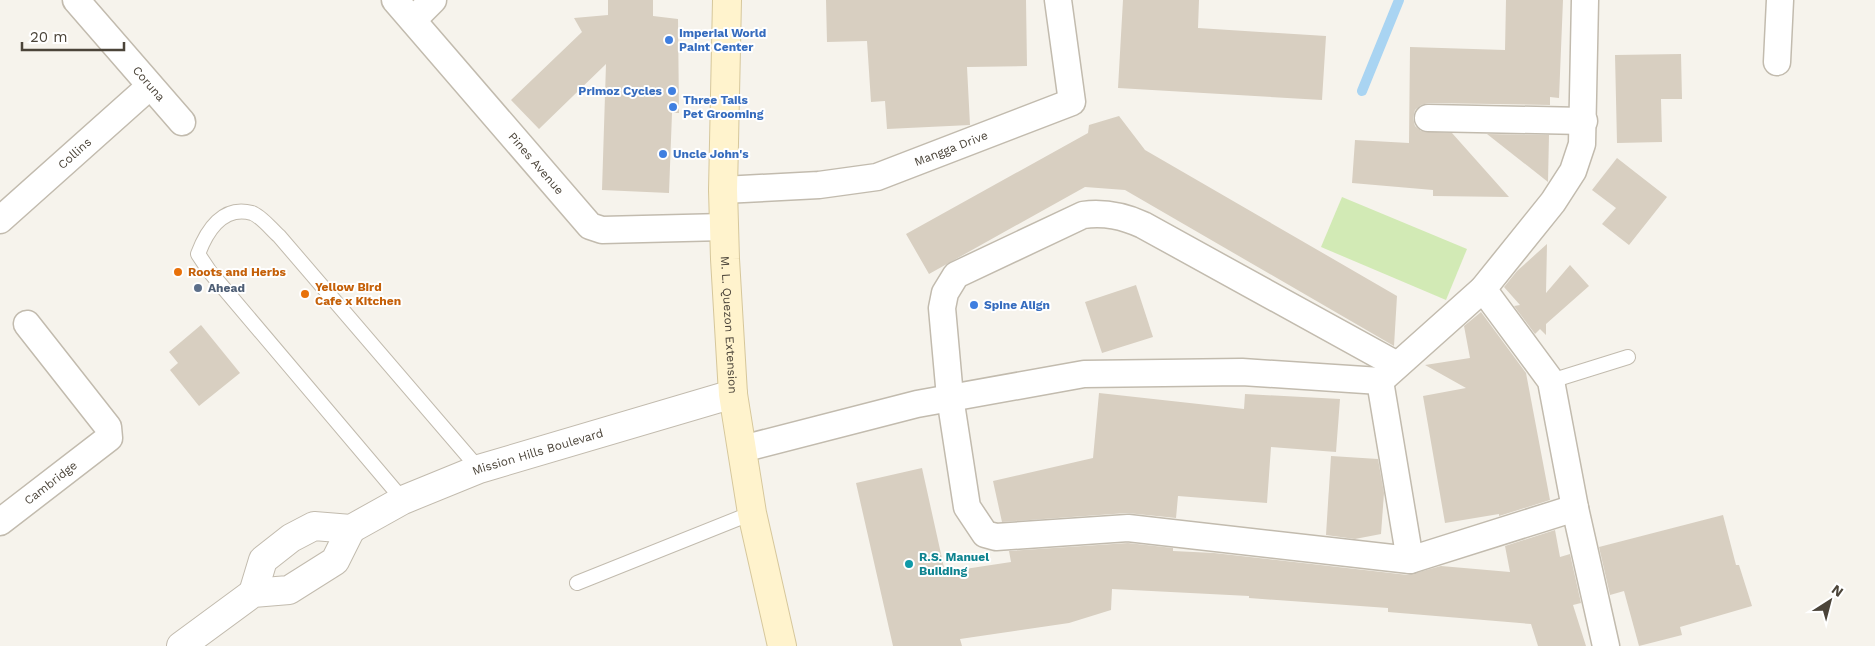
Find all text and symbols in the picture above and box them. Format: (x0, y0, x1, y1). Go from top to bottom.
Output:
scale bar (22, 20, 125, 52)
place label: Imperial World Paint Center (679, 26, 766, 54)
text: 20 m (30, 28, 68, 46)
marker: Imperial World Paint Center (663, 34, 675, 46)
street label: Coruna (130, 63, 168, 104)
place label: Primoz Cycles (578, 84, 663, 98)
marker: Primoz Cycles (666, 85, 678, 97)
place label: Three Tails Pet Grooming (683, 93, 764, 121)
marker: Three Tails Pet Grooming (667, 101, 679, 113)
street label: Mangga Drive (912, 128, 990, 169)
street label: Pines Avenue (506, 130, 567, 197)
street label: Collins (55, 135, 94, 172)
place label: Uncle John's (673, 147, 749, 161)
marker: Uncle John's (657, 148, 669, 160)
street label: M. L. Quezon Extension (718, 255, 740, 394)
place label: Roots and Herbs (188, 265, 286, 279)
marker: Roots and Herbs (172, 266, 184, 278)
place label: Yellow Bird Cafe x Kitchen (315, 280, 401, 308)
place label: Ahead (208, 281, 245, 295)
marker: Ahead (192, 282, 204, 294)
marker: Yellow Bird Cafe x Kitchen (299, 288, 311, 300)
place label: Spine Align (984, 298, 1050, 312)
marker: Spine Align (968, 299, 980, 311)
street label: Mission Hills Boulevard (470, 426, 605, 478)
street label: Cambridge (21, 458, 80, 508)
place label: R.S. Manuel Building (919, 550, 989, 578)
marker: R.S. Manuel Building (903, 558, 915, 570)
north arrow (1805, 576, 1855, 626)
text: N (1829, 581, 1847, 600)

